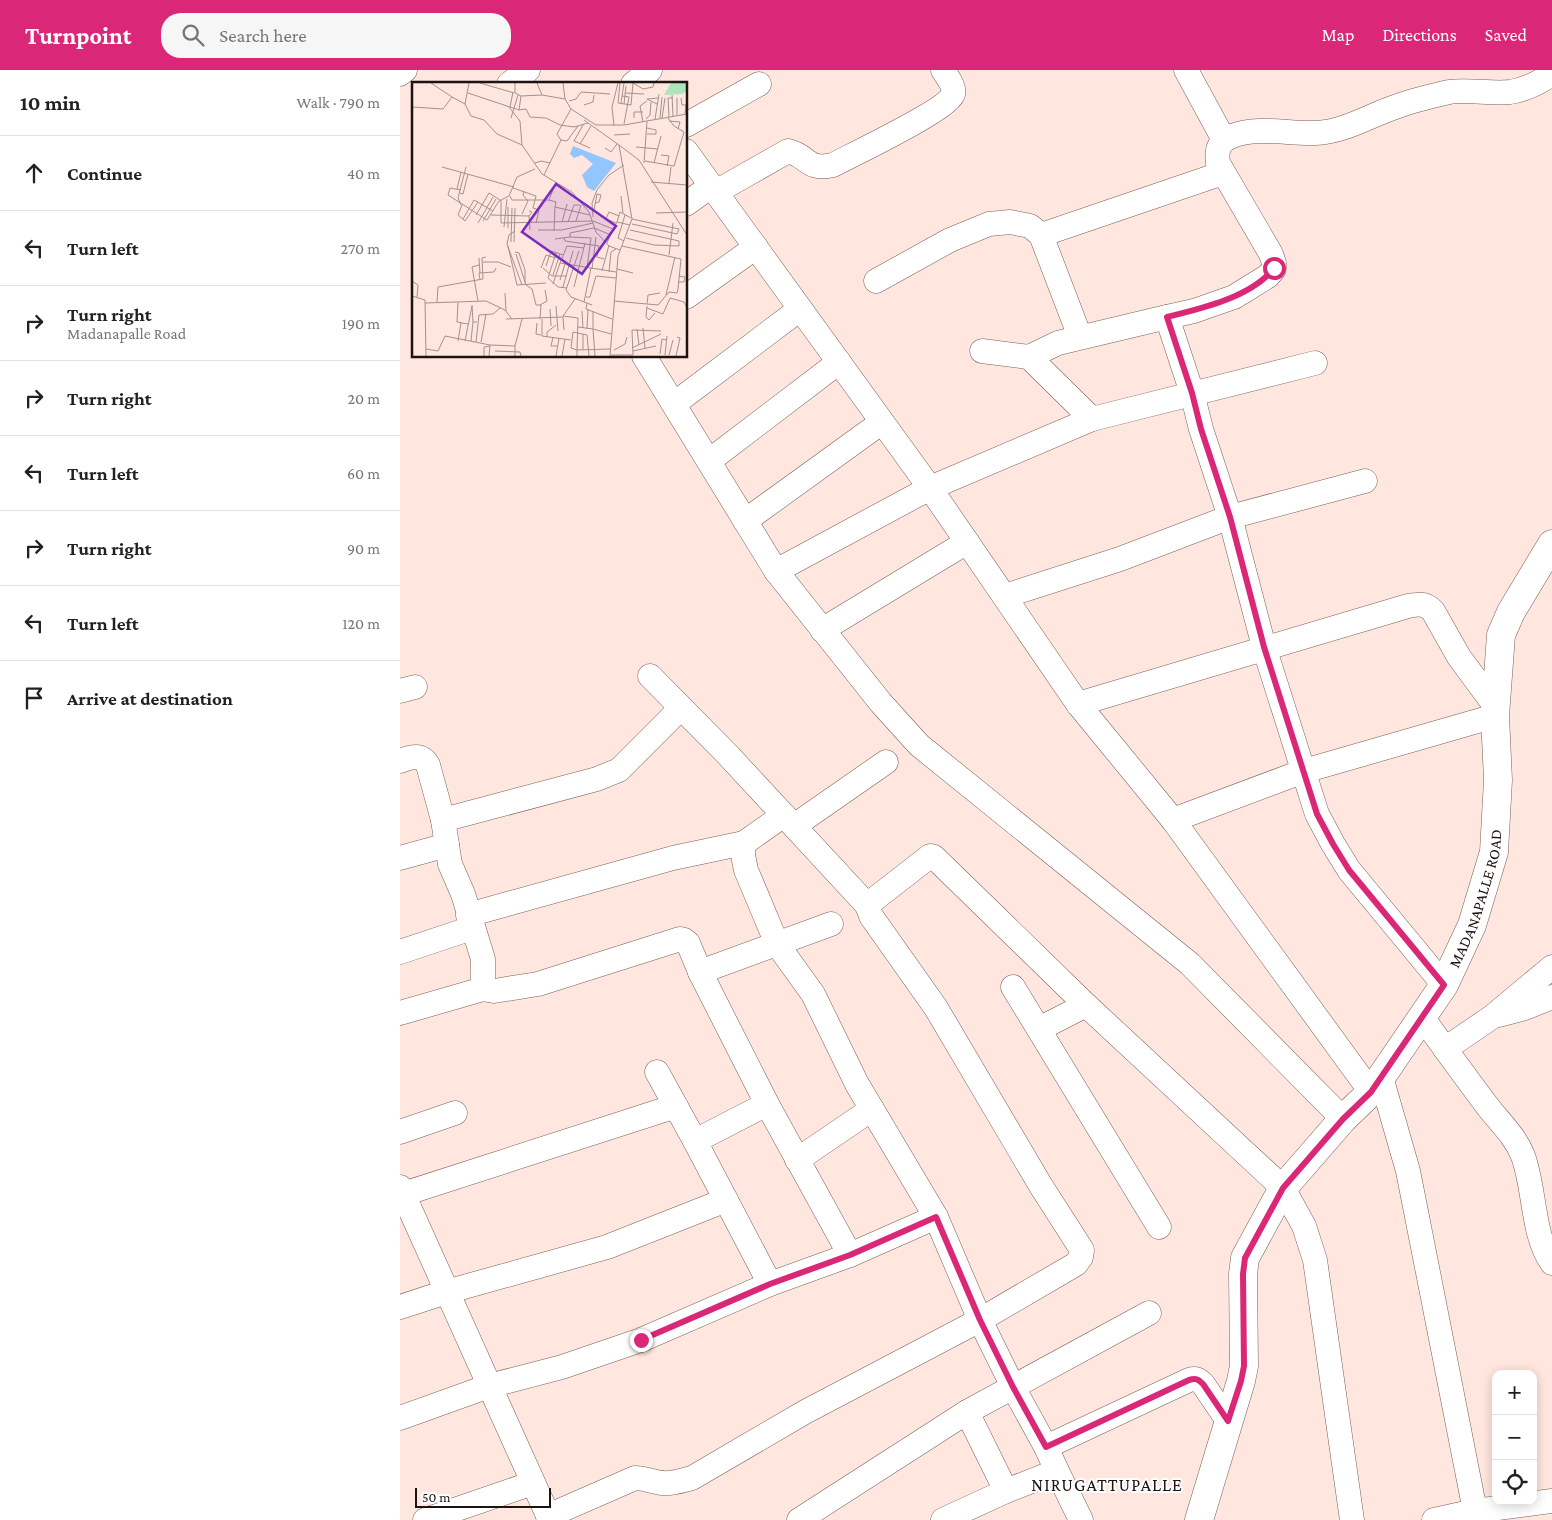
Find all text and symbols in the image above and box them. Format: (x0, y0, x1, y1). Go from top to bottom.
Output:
search box (161, 13, 511, 58)
icon: search (179, 21, 207, 49)
text: Turnpoint (25, 22, 131, 49)
text: Search here (219, 25, 307, 46)
text: Map (1322, 25, 1354, 45)
text: Directions (1382, 25, 1457, 45)
text: Saved (1485, 25, 1527, 45)
inset map (412, 82, 688, 358)
text: 10 min (20, 91, 81, 115)
text: Walk · 790 m (297, 94, 380, 111)
icon: ahead (20, 159, 48, 187)
text: Continue (67, 163, 142, 184)
text: 40 m (347, 165, 380, 182)
icon: left (20, 234, 48, 262)
text: Turn left (67, 238, 139, 259)
text: 270 m (341, 240, 380, 257)
route start (1263, 257, 1286, 280)
text: Turn right (67, 304, 152, 325)
icon: right (20, 309, 48, 337)
text: 190 m (342, 315, 380, 332)
text: Madanapalle Road (67, 325, 186, 342)
icon: right (20, 384, 48, 412)
text: Turn right (67, 388, 152, 409)
text: 20 m (347, 390, 380, 407)
icon: left (20, 459, 48, 487)
text: Turn left (67, 463, 139, 484)
text: 60 m (347, 465, 380, 482)
icon: right (20, 534, 48, 562)
text: Turn right (67, 538, 152, 559)
text: 90 m (347, 540, 380, 557)
icon: left (20, 609, 48, 637)
text: Turn left (67, 613, 139, 634)
text: 120 m (342, 615, 380, 632)
icon: arrive (20, 684, 48, 712)
text: Arrive at destination (67, 688, 233, 709)
street label: MADANAPALLE ROAD (1445, 829, 1504, 970)
route end (630, 1329, 653, 1352)
map controls (1492, 1370, 1537, 1505)
button: + (1492, 1370, 1537, 1415)
button: − (1492, 1415, 1537, 1460)
button: locate (1492, 1460, 1537, 1505)
district label: NIRUGATTUPALLE (1031, 1475, 1183, 1495)
scale bar (415, 1485, 551, 1508)
text: 50 m (422, 1489, 450, 1505)

